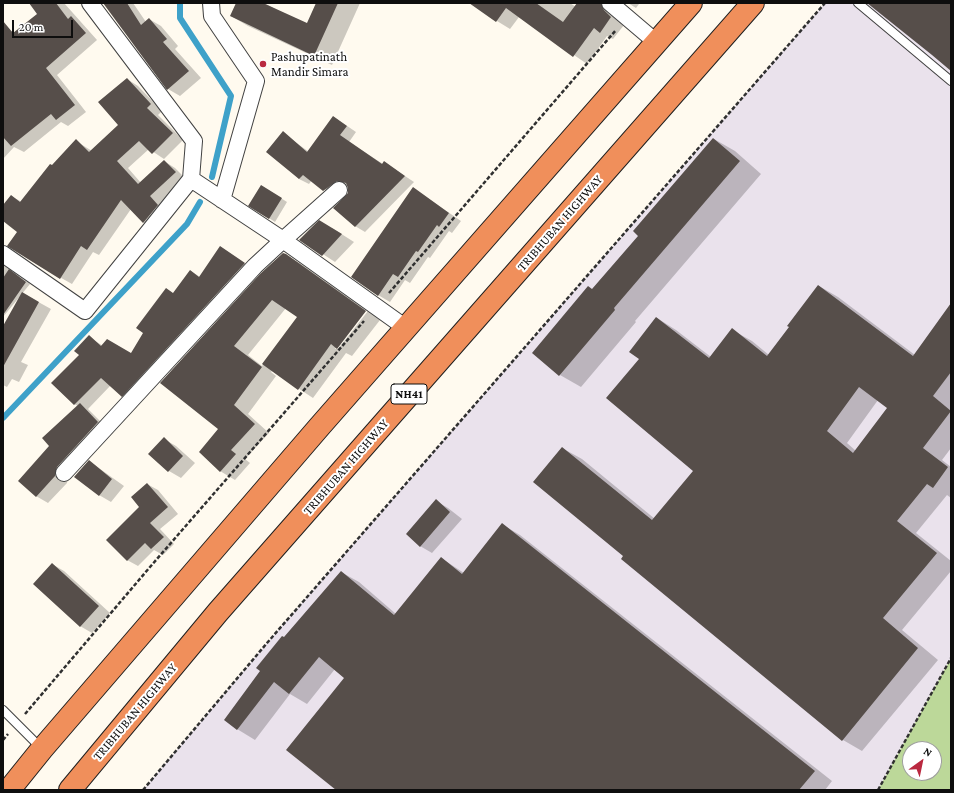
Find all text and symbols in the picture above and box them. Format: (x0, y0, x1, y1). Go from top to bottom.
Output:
scale bar (14, 12, 75, 38)
text: 20 m (19, 20, 43, 34)
place label: Pashupatinath Mandir Simara (271, 49, 348, 80)
marker: Pashupatinath Mandir Simara (258, 59, 268, 69)
street label: TRIBHUBAN HIGHWAY (514, 172, 606, 274)
road number: NH41 (391, 384, 427, 404)
street label: TRIBHUBAN HIGHWAY (300, 416, 392, 518)
street label: TRIBHUBAN HIGHWAY (90, 660, 180, 764)
north arrow (902, 741, 942, 781)
text: N (922, 745, 934, 759)

